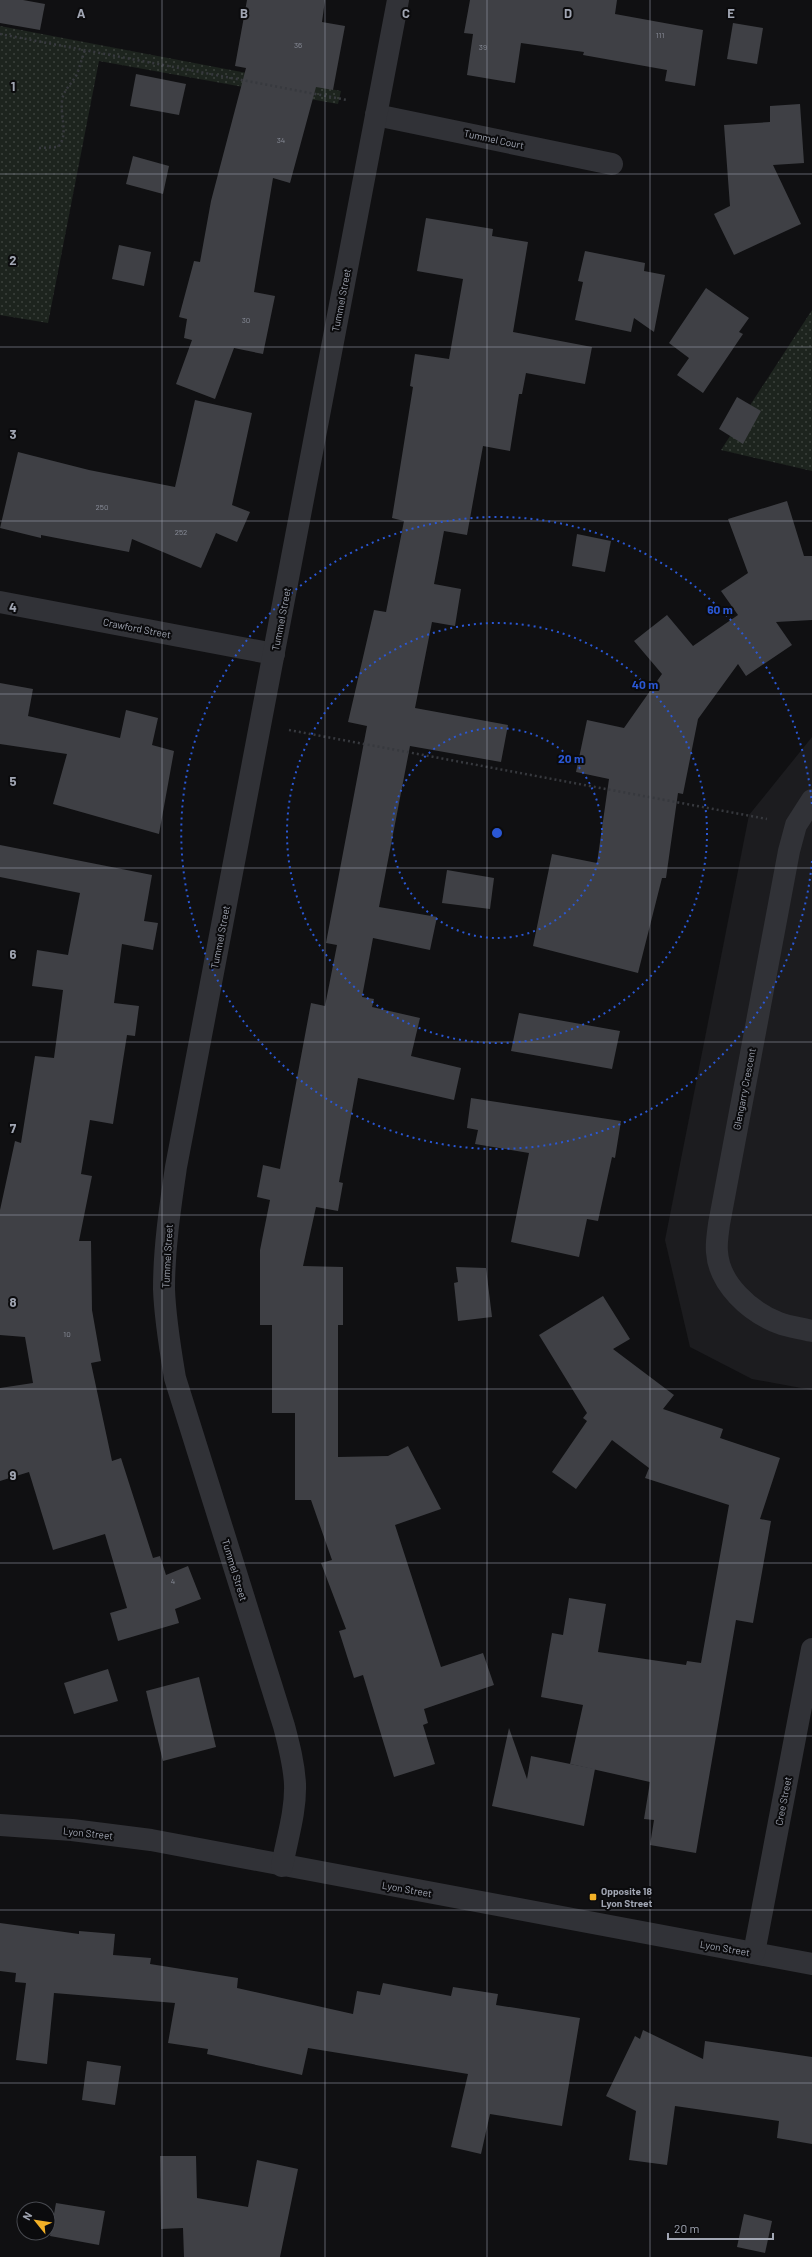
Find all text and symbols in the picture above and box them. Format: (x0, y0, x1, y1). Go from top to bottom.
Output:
text: A (77, 5, 86, 21)
text: B (240, 5, 248, 21)
text: C (402, 5, 410, 21)
text: D (564, 5, 572, 21)
text: E (727, 5, 735, 21)
house number: 111 (656, 30, 664, 40)
house number: 36 (294, 40, 302, 50)
house number: 39 (479, 42, 487, 52)
text: 1 (11, 78, 15, 94)
street label: Tummel Court (463, 127, 525, 151)
house number: 34 (277, 135, 285, 145)
text: 2 (9, 252, 17, 268)
street label: Tummel Street (329, 267, 353, 333)
house number: 30 (242, 315, 250, 325)
text: 3 (9, 426, 17, 442)
house number: 250 (96, 502, 108, 512)
house number: 252 (175, 527, 187, 537)
street label: Tummel Street (269, 586, 293, 652)
text: 4 (9, 599, 17, 615)
text: 60 m (707, 602, 733, 616)
street label: Crawford Street (102, 616, 172, 641)
text: 40 m (632, 677, 658, 691)
text: 20 m (558, 751, 584, 765)
text: 5 (9, 773, 17, 789)
centre of rings (490, 826, 504, 840)
street label: Tummel Street (208, 904, 232, 970)
text: 6 (10, 946, 17, 962)
street label: Glengarry Crescent (730, 1047, 758, 1131)
text: 7 (10, 1120, 17, 1136)
street label: Tummel Street (159, 1223, 175, 1288)
text: 8 (9, 1294, 17, 1310)
house number: 10 (63, 1329, 71, 1339)
text: 9 (10, 1467, 17, 1483)
street label: Tummel Street (220, 1538, 250, 1603)
house number: 4 (171, 1576, 175, 1586)
street label: Cree Street (772, 1775, 794, 1827)
street label: Lyon Street (62, 1824, 114, 1842)
street label: Lyon Street (381, 1879, 433, 1899)
place label: Opposite 18 Lyon Street (601, 1885, 652, 1909)
marker: Opposite 18 Lyon Street (588, 1892, 598, 1902)
street label: Lyon Street (699, 1938, 751, 1958)
north arrow (16, 2201, 56, 2241)
text: N (19, 2209, 34, 2222)
scale bar (668, 2215, 773, 2241)
text: 20 m (674, 2221, 700, 2235)

